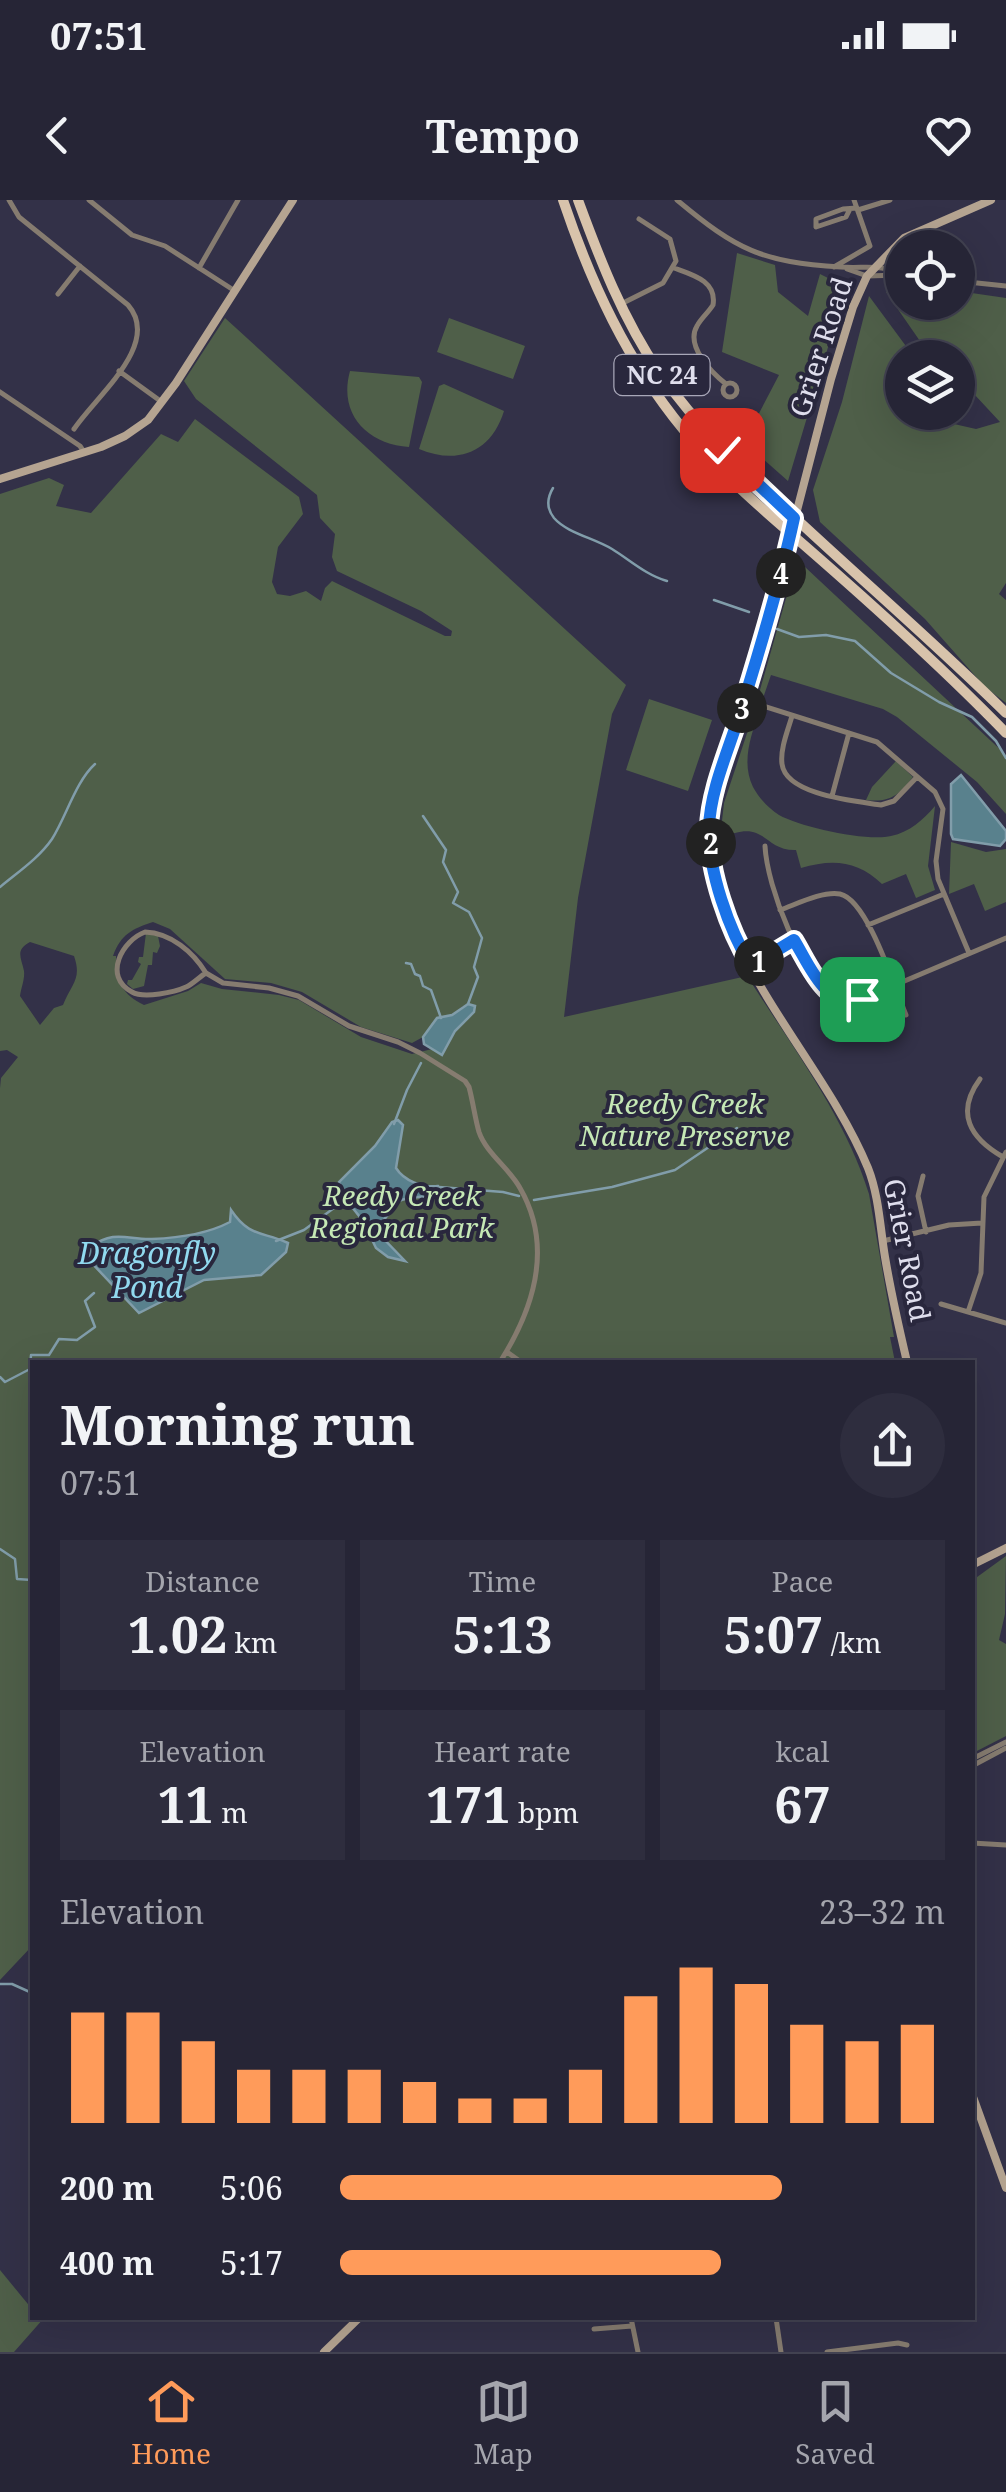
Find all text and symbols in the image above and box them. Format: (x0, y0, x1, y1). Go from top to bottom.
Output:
text: 07:51 (50, 9, 147, 61)
text: Tempo (426, 105, 580, 166)
icon: back (30, 108, 85, 163)
icon: heart (921, 108, 976, 163)
map controls (885, 230, 975, 430)
button: locate (885, 230, 975, 320)
street label: Grier Road (780, 272, 861, 422)
button: layers (885, 340, 975, 430)
road number: NC 24 (614, 355, 710, 395)
pin (680, 408, 765, 493)
icon: check (695, 423, 750, 478)
pin: 4 (756, 548, 806, 598)
text: 4 (773, 554, 789, 592)
pin: 3 (717, 683, 767, 733)
text: 3 (734, 689, 750, 727)
pin: 2 (686, 818, 736, 868)
text: 2 (703, 824, 719, 862)
pin: 1 (734, 936, 784, 986)
text: 1 (751, 942, 767, 980)
pin (820, 957, 905, 1042)
icon: arrive (835, 972, 890, 1027)
park label: Reedy Creek Nature Preserve (579, 1084, 791, 1154)
street label: Grier Road (875, 1175, 940, 1325)
park label: Reedy Creek Regional Park (309, 1176, 495, 1246)
water label: Dragonfly Pond (77, 1232, 216, 1307)
text: Morning run (60, 1386, 415, 1461)
button: share (840, 1393, 945, 1498)
text: 07:51 (60, 1461, 141, 1504)
text: Distance (145, 1562, 260, 1600)
text: Time (469, 1562, 536, 1600)
text: Pace (772, 1562, 833, 1600)
text: 1.02 (128, 1600, 227, 1668)
text: 5:13 (453, 1600, 552, 1668)
text: 5:07 (723, 1600, 823, 1668)
text: km (227, 1623, 277, 1661)
text: /km (823, 1623, 882, 1661)
text: Elevation (139, 1732, 266, 1770)
text: Heart rate (434, 1732, 571, 1770)
text: kcal (775, 1732, 830, 1770)
text: 11 (157, 1770, 214, 1838)
text: 171 (426, 1770, 511, 1838)
text: 67 (774, 1770, 831, 1838)
text: m (214, 1793, 248, 1831)
text: bpm (511, 1793, 579, 1831)
text: Elevation (60, 1890, 204, 1933)
text: 23–32 m (819, 1890, 945, 1933)
text: 200 m (60, 2166, 154, 2209)
text: 5:06 (220, 2166, 283, 2209)
text: 400 m (60, 2241, 154, 2284)
text: 5:17 (220, 2241, 283, 2284)
tab: Home (131, 2374, 211, 2472)
tab: Map (474, 2374, 533, 2472)
tab: Saved (795, 2374, 875, 2472)

